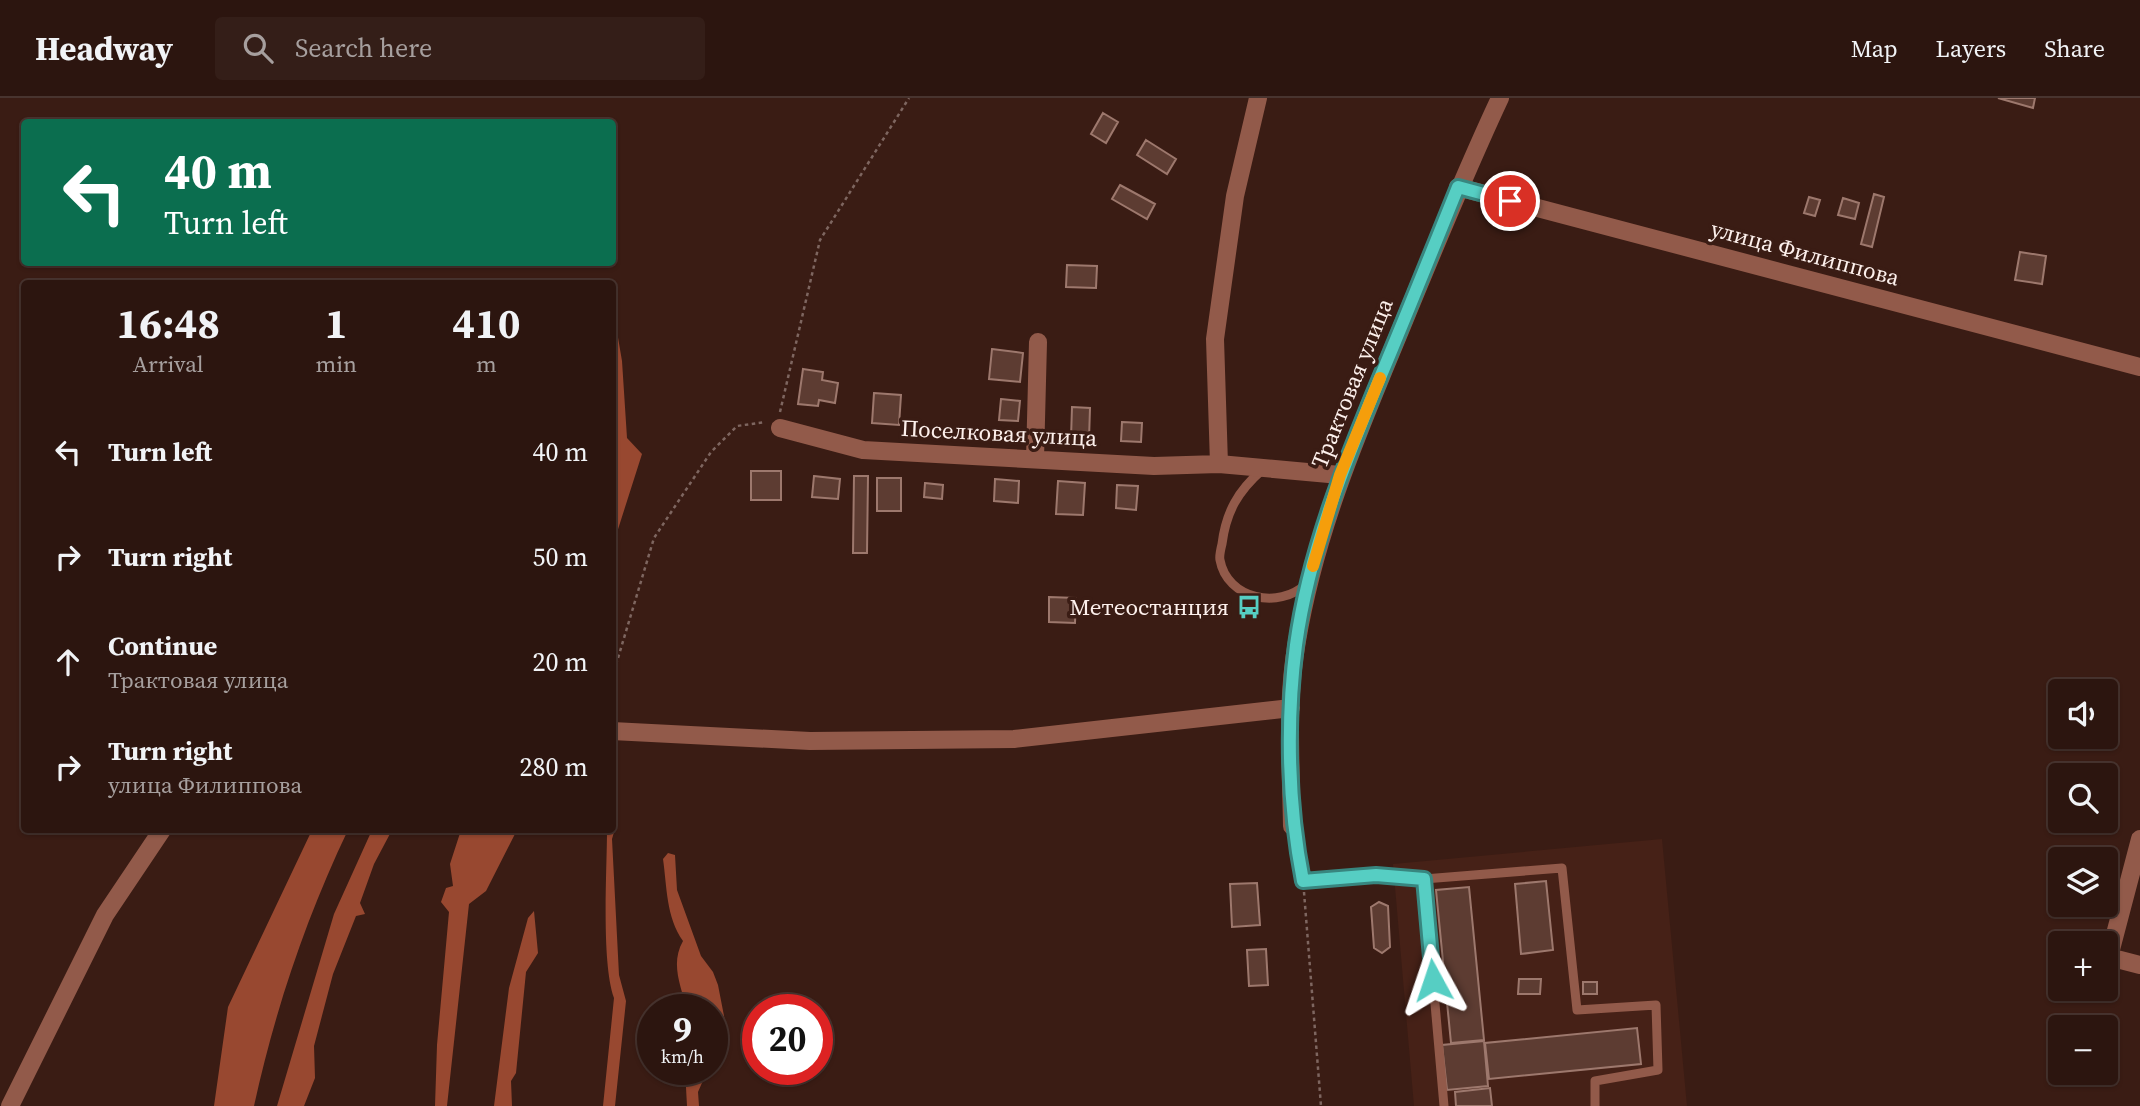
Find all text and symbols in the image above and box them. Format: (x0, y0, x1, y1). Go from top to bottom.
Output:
search box (215, 17, 705, 80)
text: Headway (35, 26, 173, 71)
icon: search (239, 29, 277, 67)
text: Search here (295, 30, 432, 66)
text: Map (1851, 32, 1898, 65)
text: Layers (1936, 32, 2006, 65)
text: Share (2044, 32, 2105, 65)
text: 40 m (164, 137, 272, 204)
icon: left (49, 147, 140, 238)
pin (1480, 171, 1540, 231)
icon: arrive (1491, 182, 1529, 220)
text: Turn left (164, 201, 288, 245)
street label: улица Филиппова (1707, 212, 1903, 294)
street label: Трактовая улица (1303, 293, 1401, 473)
text: 16:48 (116, 294, 220, 352)
text: 1 (325, 294, 348, 352)
text: 410 (452, 294, 521, 352)
text: Arrival (133, 348, 204, 380)
text: min (315, 348, 357, 380)
text: m (476, 348, 497, 380)
street label: Поселковая улица (900, 412, 1098, 454)
icon: left (49, 433, 87, 471)
text: Turn left (108, 434, 212, 470)
text: 40 m (533, 434, 588, 470)
icon: right (49, 538, 87, 576)
text: Turn right (108, 539, 232, 575)
text: 50 m (533, 539, 588, 575)
place label: Метеостанция (1070, 591, 1229, 623)
bus stop icon: Метеостанция (1235, 593, 1263, 621)
text: Continue (108, 628, 217, 664)
icon: ahead (49, 643, 87, 681)
text: 20 m (533, 644, 588, 680)
text: Трактовая улица (108, 664, 288, 696)
map controls (2048, 679, 2118, 1085)
button: sound (2048, 679, 2118, 749)
text: Turn right (108, 733, 232, 769)
icon: right (49, 748, 87, 786)
text: 280 m (520, 749, 588, 785)
button: search (2048, 763, 2118, 833)
text: улица Филиппова (108, 769, 302, 801)
button: layers (2048, 847, 2118, 917)
button: + (2048, 931, 2118, 1001)
position arrow (1396, 943, 1470, 1017)
speed limit sign: 20 (742, 994, 833, 1085)
text: 9 (673, 1006, 692, 1054)
button: − (2048, 1015, 2118, 1085)
text: km/h (661, 1044, 704, 1069)

